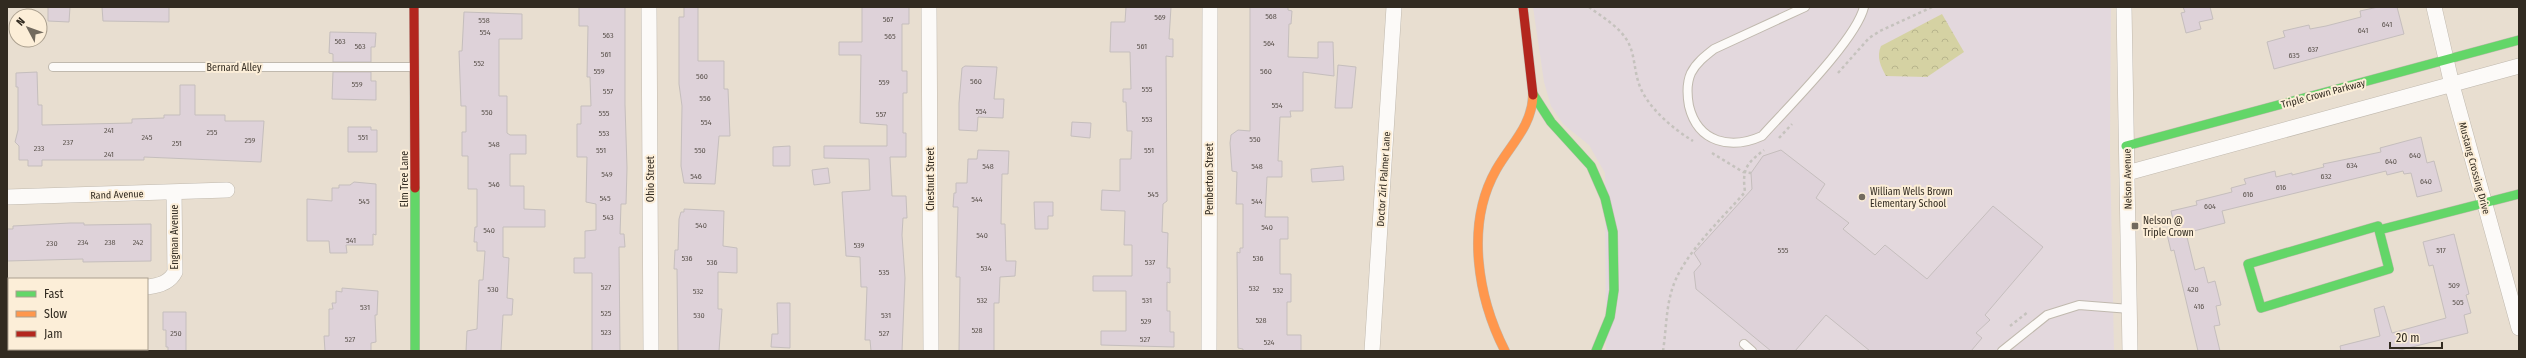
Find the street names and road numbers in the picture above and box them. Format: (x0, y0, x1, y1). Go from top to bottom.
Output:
street label: Bernard Alley (207, 62, 262, 74)
street label: Triple Crown Parkway (2280, 77, 2367, 111)
street label: Mustang Crossing Drive (2456, 121, 2492, 216)
street label: Doctor Zirl Palmer Lane (1375, 131, 1393, 227)
street label: Pemberton Street (1204, 142, 1216, 215)
street label: Chestnut Street (925, 147, 937, 211)
street label: Nelson Avenue (2121, 148, 2135, 210)
street label: Elm Tree Lane (399, 151, 411, 207)
street label: Ohio Street (645, 155, 657, 202)
street label: Rand Avenue (90, 188, 144, 202)
street label: Engman Avenue (169, 205, 181, 269)

